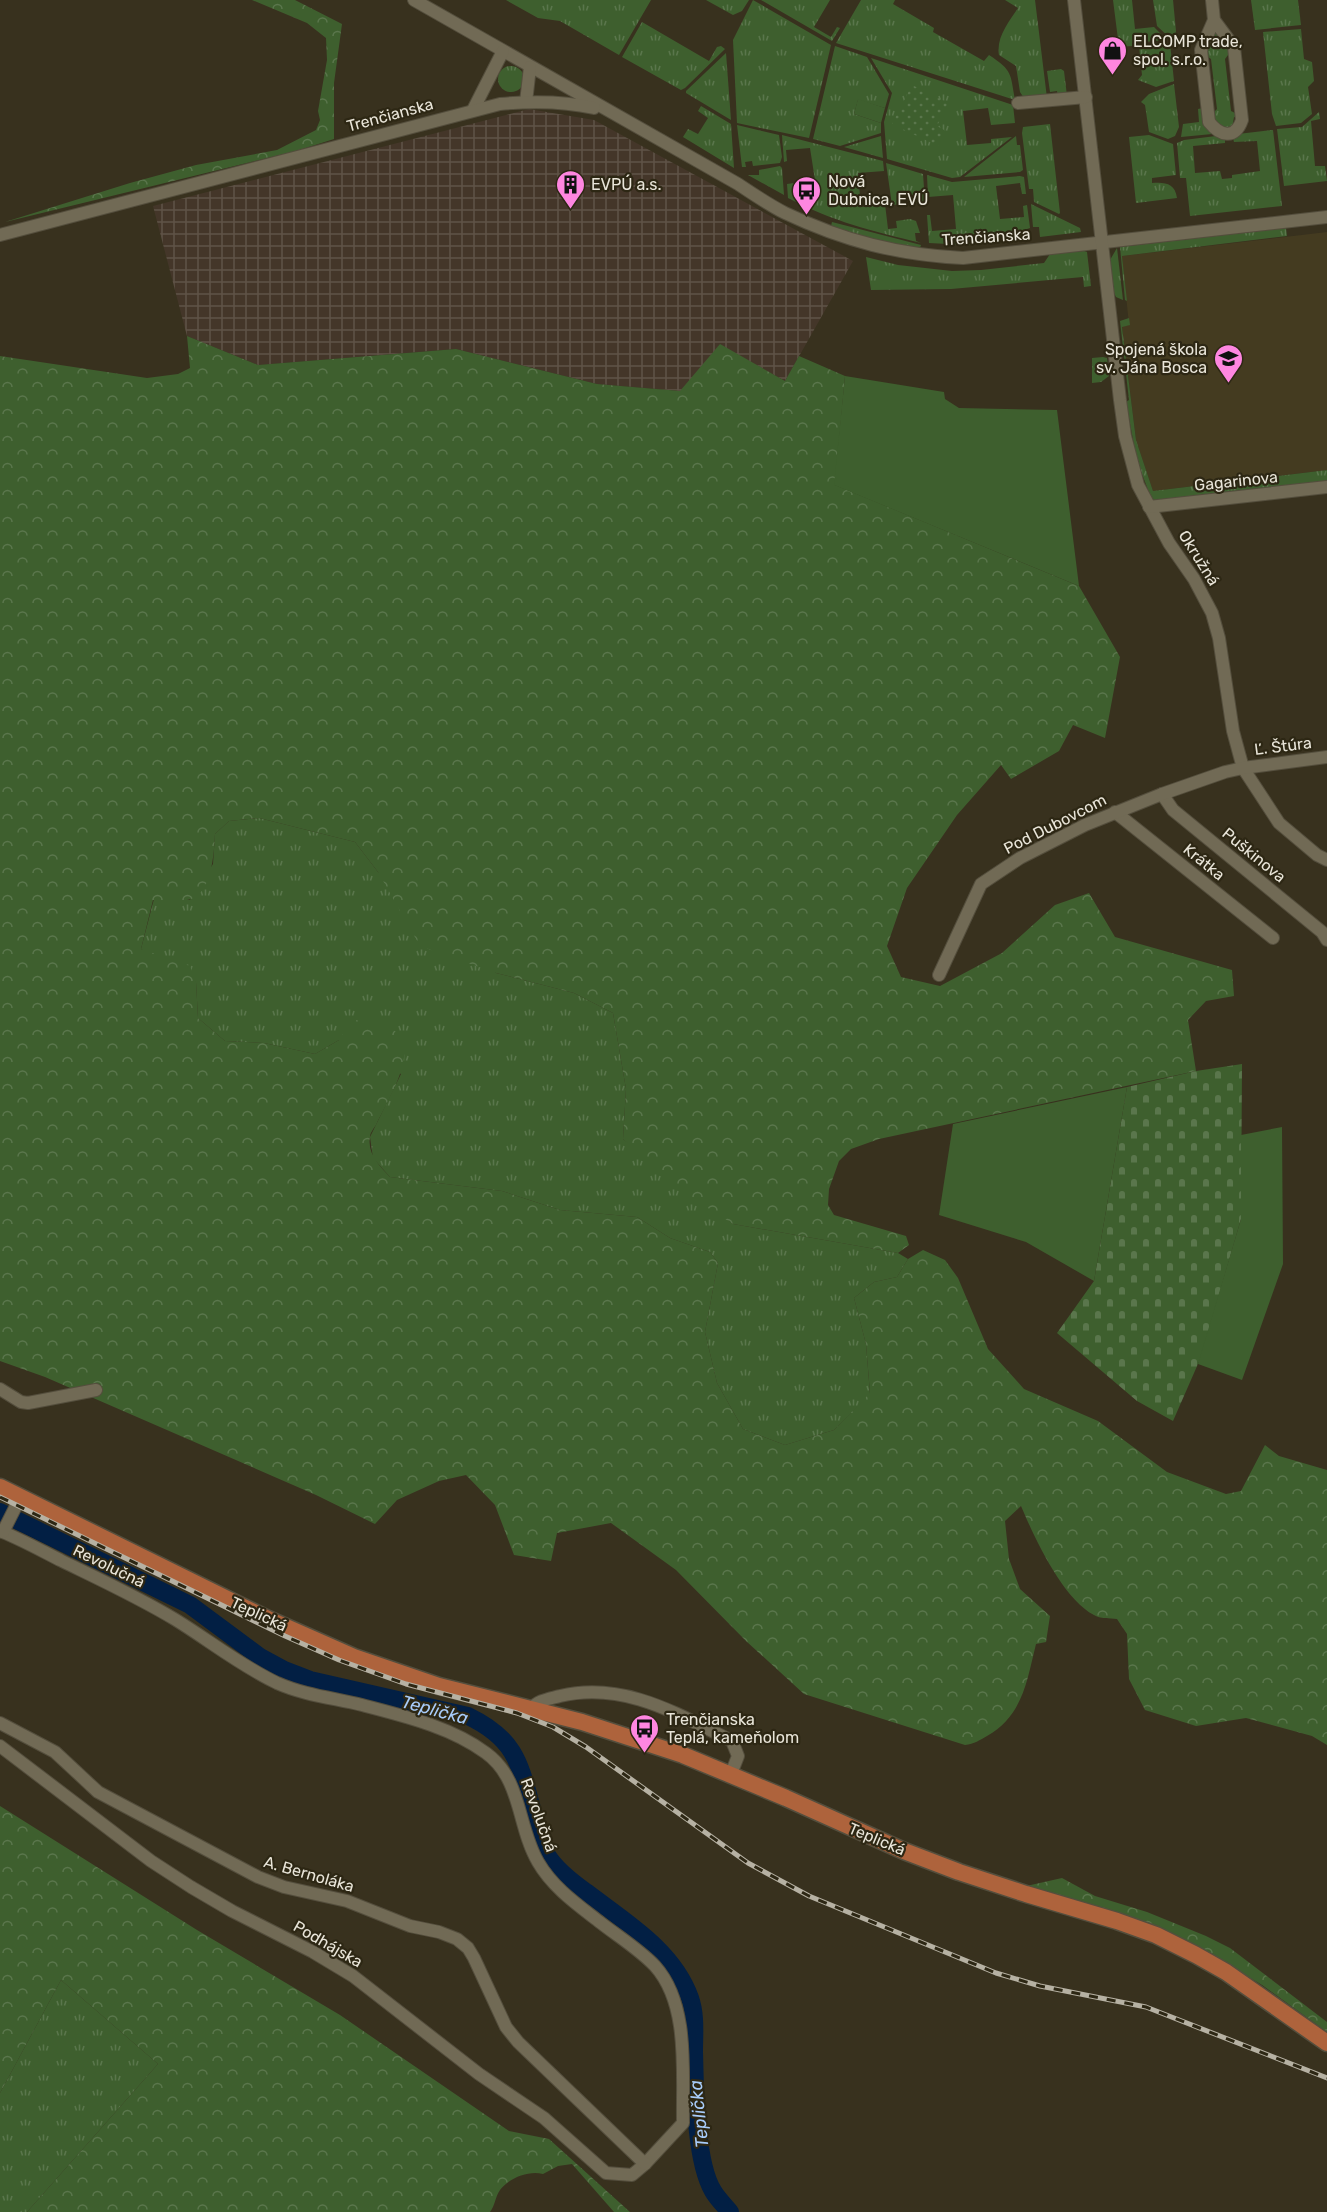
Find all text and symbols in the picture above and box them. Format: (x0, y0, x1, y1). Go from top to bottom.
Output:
place label: ELCOMP trade, spol. s.r.o. (1133, 32, 1243, 69)
shop icon: ELCOMP trade, spol. s.r.o. (1096, 34, 1128, 76)
street label: Trenčianska (345, 94, 435, 136)
building icon: EVPÚ a.s. (554, 168, 586, 210)
place label: Nová Dubnica, EVÚ (828, 172, 929, 209)
place label: EVPÚ a.s. (591, 174, 662, 194)
bus stop icon: Nová Dubnica, EVÚ (791, 174, 823, 216)
street label: Trenčianska (941, 224, 1031, 250)
place label: Spojená škola sv. Jána Bosca (1096, 340, 1207, 377)
school or university icon: Spojená škola sv. Jána Bosca (1212, 342, 1244, 384)
street label: Gagarinova (1193, 467, 1279, 495)
street label: Okružná (1175, 527, 1223, 589)
street label: Ľ. Štúra (1253, 732, 1313, 759)
street label: Pod Dubovcom (1000, 790, 1110, 858)
street label: Puškinova (1218, 824, 1290, 886)
street label: Krátka (1180, 840, 1228, 884)
street label: Revolučná (70, 1540, 148, 1592)
street label: Teplická (228, 1593, 290, 1635)
water label: Teplička (399, 1691, 471, 1730)
place label: Trenčianska Teplá, kameňolom (666, 1710, 799, 1747)
bus stop icon: Trenčianska Teplá, kameňolom (629, 1712, 661, 1754)
street label: Revolučná (517, 1775, 561, 1855)
street label: Teplická (846, 1819, 908, 1859)
street label: A. Bernoláka (262, 1852, 356, 1896)
street label: Podhájska (290, 1917, 366, 1971)
water label: Teplička (684, 2079, 713, 2149)

